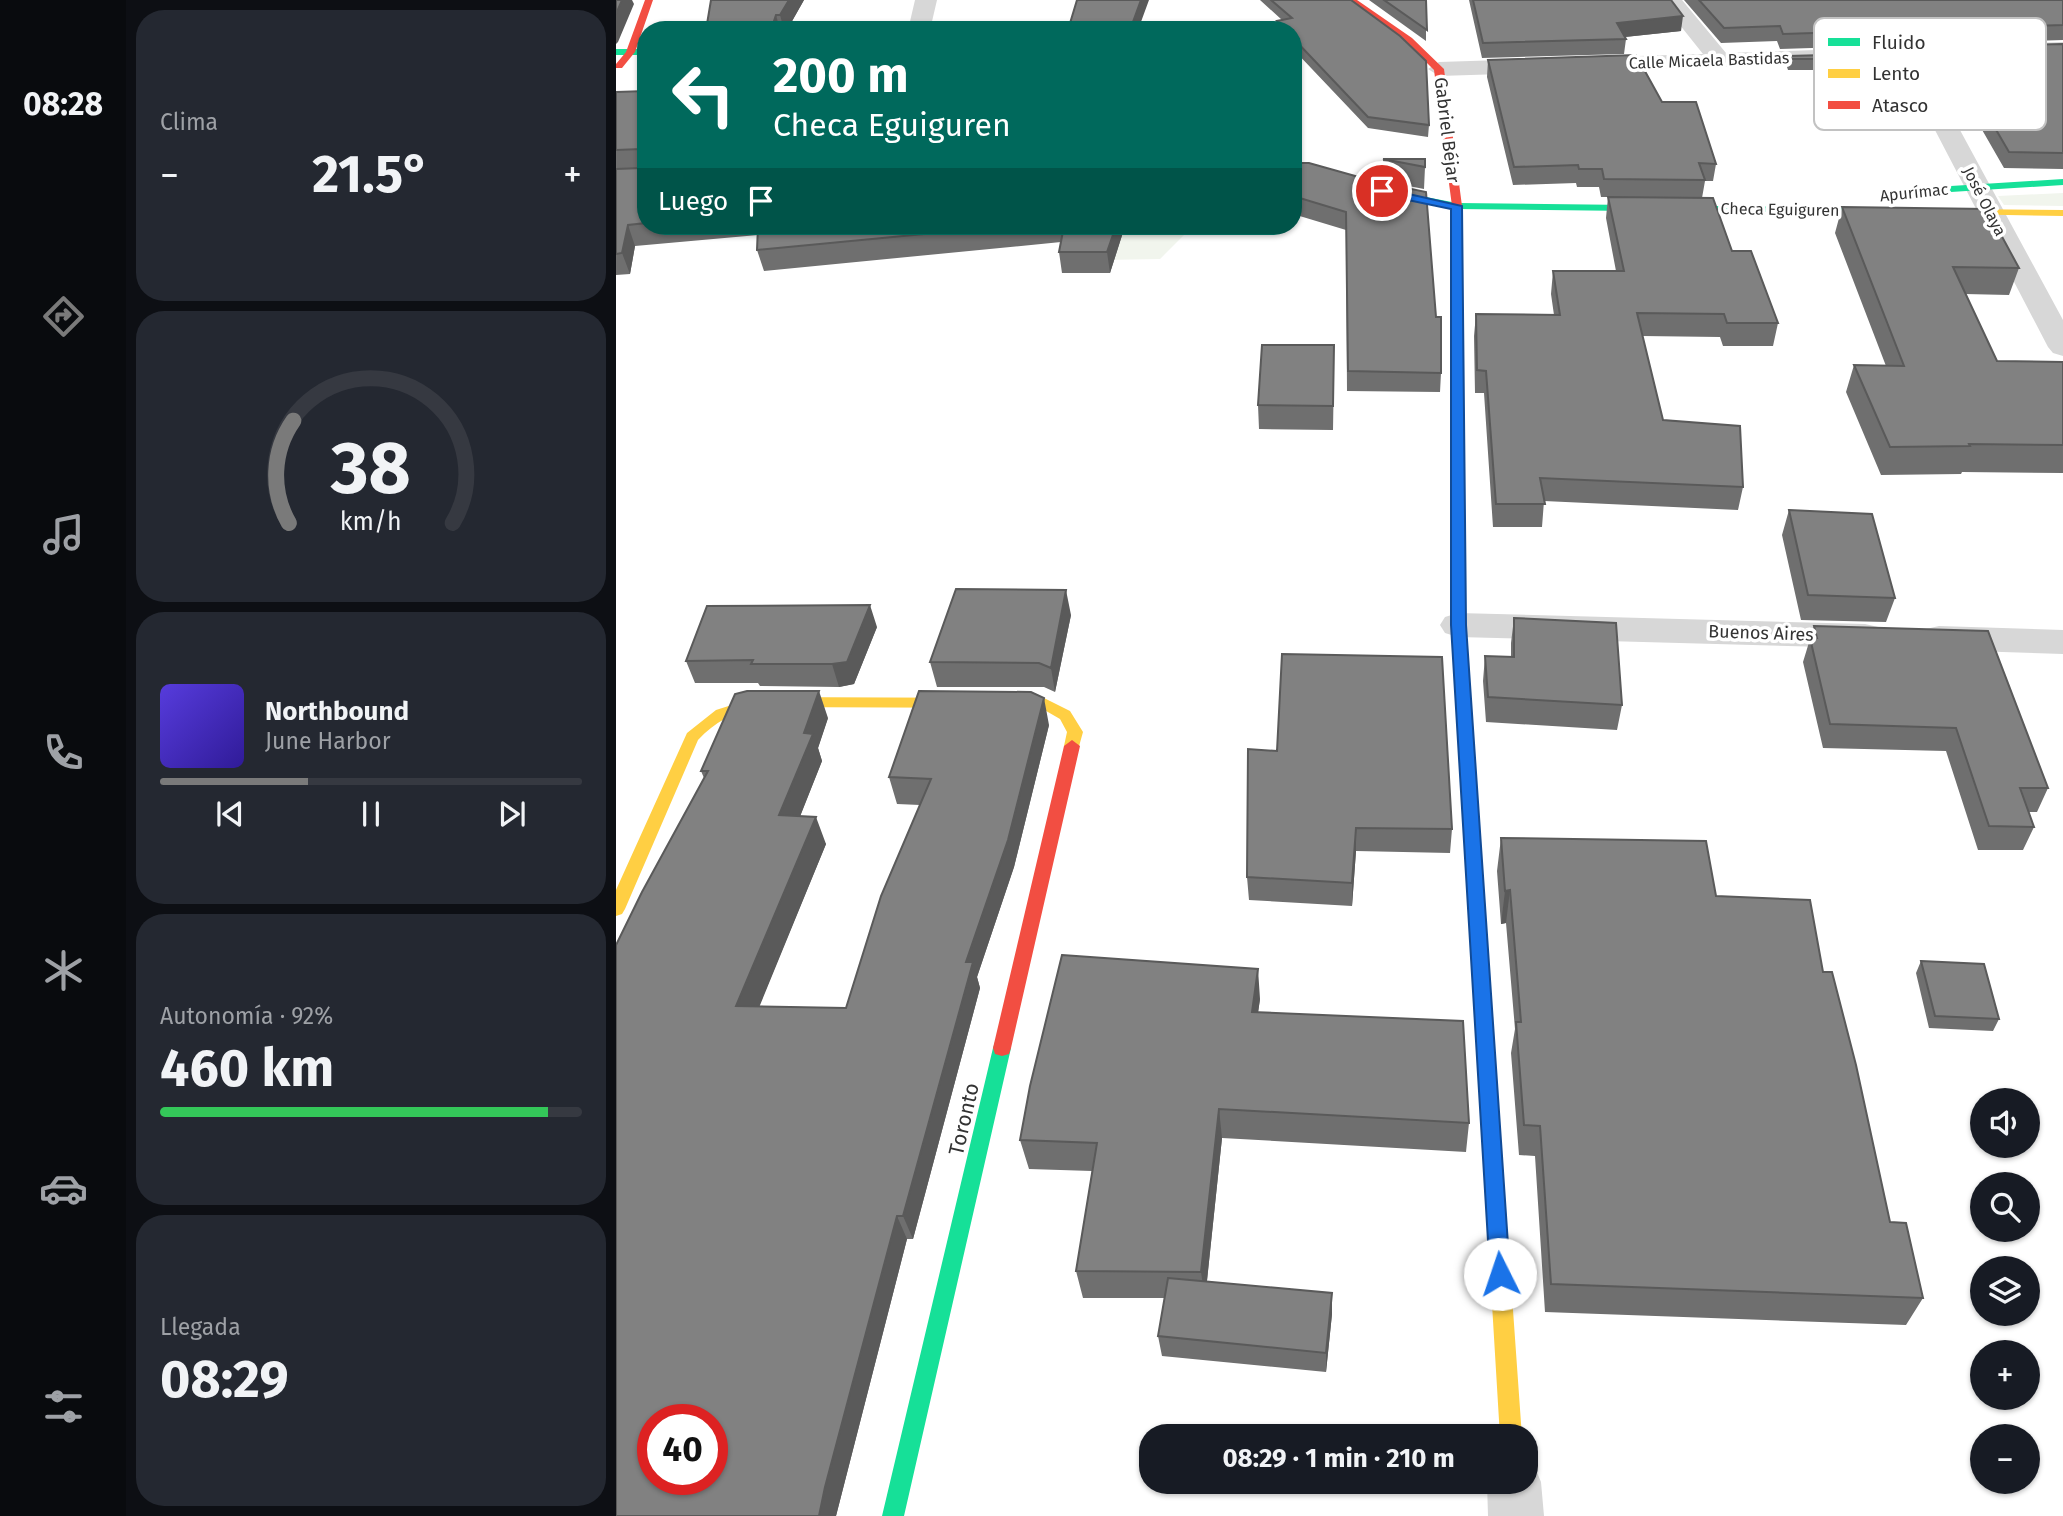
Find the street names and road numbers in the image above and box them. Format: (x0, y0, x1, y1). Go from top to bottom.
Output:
street label: Calle Micaela Bastidas (1628, 48, 1790, 73)
street label: Gabriel Béjar (1430, 76, 1464, 184)
street label: José Olaya (1959, 163, 2010, 239)
street label: Apurímac (1879, 179, 1950, 206)
street label: Checa Eguiguren (1720, 199, 1840, 220)
street label: Buenos Aires (1708, 620, 1814, 646)
street label: Toronto (943, 1080, 985, 1158)

